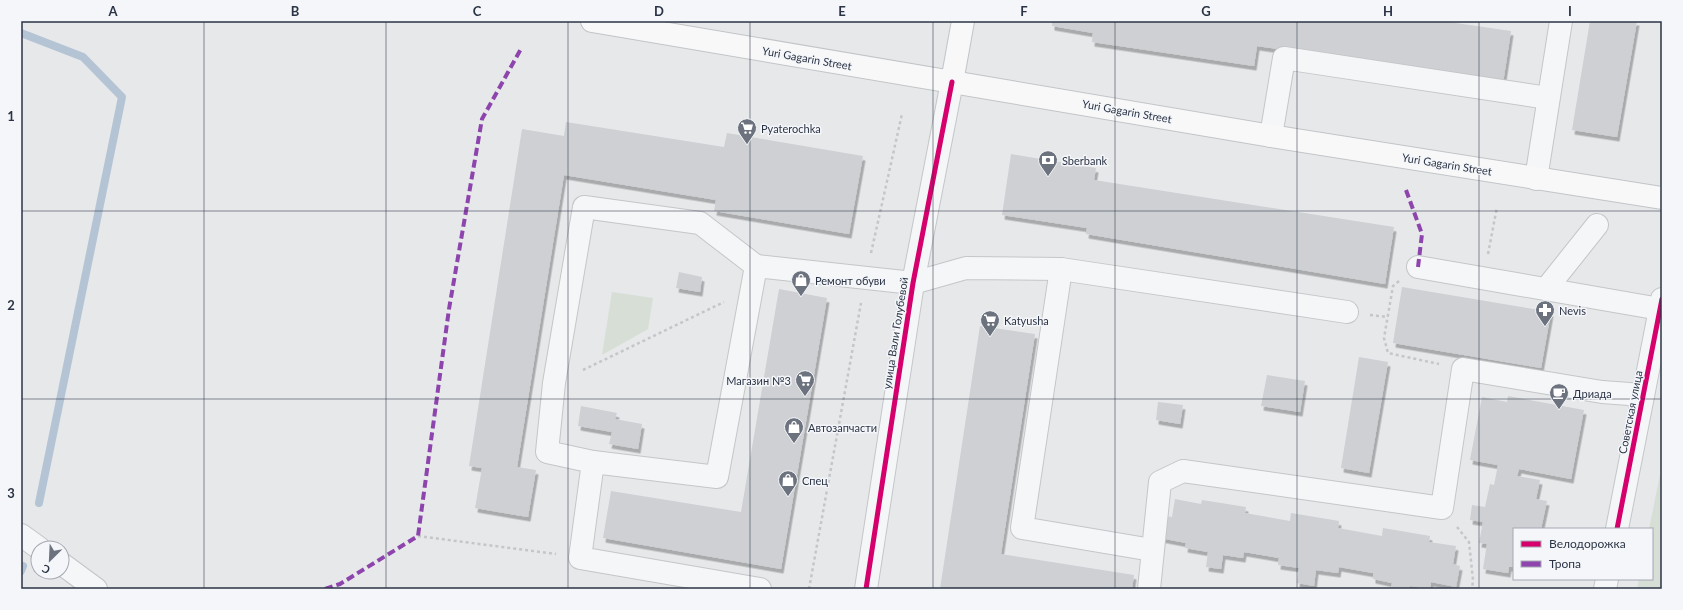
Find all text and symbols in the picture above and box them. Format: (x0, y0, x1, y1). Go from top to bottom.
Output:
text: A (107, 3, 118, 19)
text: B (291, 3, 300, 19)
text: C (473, 3, 482, 19)
text: D (654, 3, 664, 19)
text: E (838, 3, 846, 19)
text: F (1020, 3, 1028, 19)
text: G (1201, 3, 1211, 19)
text: H (1383, 3, 1393, 19)
text: I (1568, 3, 1572, 19)
street label: Yuri Gagarin Street (761, 44, 853, 72)
street label: Yuri Gagarin Street (1081, 97, 1173, 125)
text: 1 (7, 108, 15, 124)
supermarket icon: Pyaterochka (736, 117, 758, 145)
place label: Pyaterochka (761, 122, 821, 135)
bank icon: Sberbank (1037, 149, 1059, 177)
street label: Yuri Gagarin Street (1401, 150, 1493, 178)
place label: Sberbank (1062, 154, 1108, 167)
shop icon: Ремонт обуви (790, 269, 812, 297)
place label: Ремонт обуви (815, 274, 886, 287)
street label: улица Вали Голубевой (880, 276, 910, 390)
text: 2 (7, 297, 15, 313)
pharmacy icon: Nevis (1534, 299, 1556, 327)
place label: Nevis (1559, 304, 1586, 317)
supermarket icon: Katyusha (979, 309, 1001, 337)
place label: Katyusha (1004, 314, 1049, 327)
supermarket icon: Магазин №3 (794, 369, 816, 397)
street label: Советская улица (1616, 369, 1644, 455)
place label: Магазин №3 (726, 374, 791, 387)
cafe icon: Дриада (1548, 382, 1570, 410)
place label: Дриада (1573, 387, 1612, 400)
shop icon: Автозапчасти (783, 416, 805, 444)
place label: Автозапчасти (808, 421, 877, 434)
shop icon: Спец (777, 469, 799, 497)
place label: Спец (802, 474, 828, 487)
text: 3 (7, 485, 15, 501)
legend (1513, 528, 1653, 580)
text: Велодорожка (1549, 536, 1626, 551)
north arrow (30, 540, 70, 580)
text: Тропа (1549, 556, 1581, 571)
text: С (39, 562, 52, 577)

